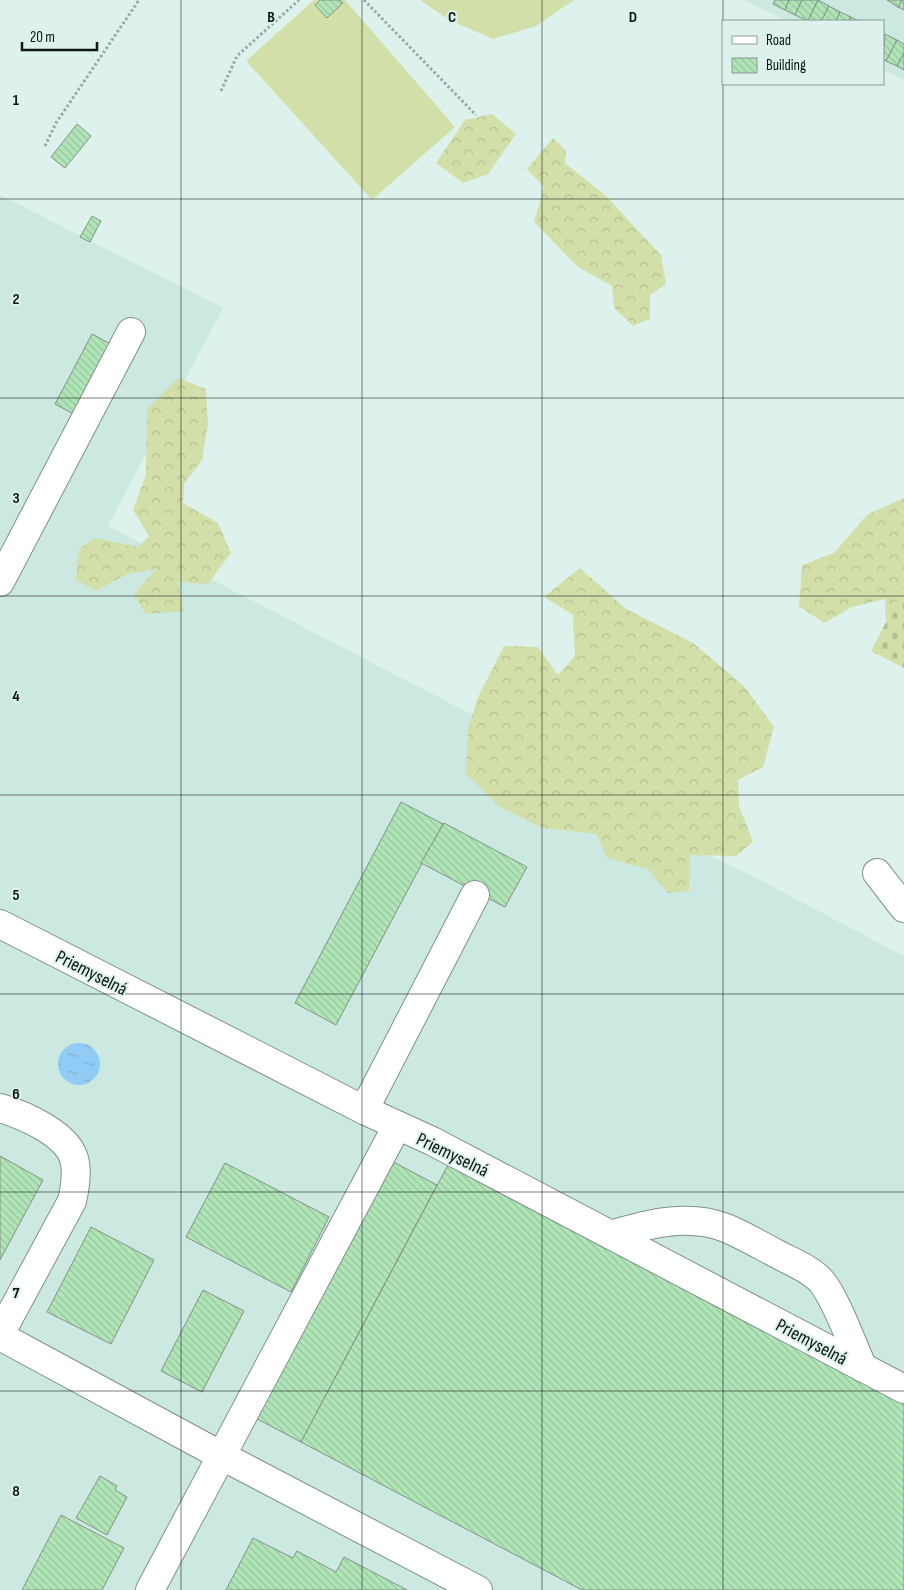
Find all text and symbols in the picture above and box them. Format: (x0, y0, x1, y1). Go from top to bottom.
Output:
text: B (267, 8, 275, 27)
text: C (448, 8, 456, 27)
text: D (629, 8, 637, 27)
scale bar (22, 20, 98, 52)
legend (722, 20, 884, 85)
text: 20 m (30, 28, 55, 47)
text: Road (766, 31, 791, 50)
text: Building (766, 56, 806, 75)
text: 1 (13, 91, 20, 110)
text: 2 (12, 290, 20, 309)
text: 3 (12, 489, 20, 508)
text: 4 (12, 687, 20, 706)
text: 5 (12, 886, 20, 905)
street label: Priemyselná (52, 945, 131, 1001)
text: 6 (12, 1085, 20, 1104)
street label: Priemyselná (412, 1128, 492, 1183)
text: 7 (13, 1284, 20, 1303)
street label: Priemyselná (772, 1314, 851, 1371)
text: 8 (12, 1482, 20, 1501)

